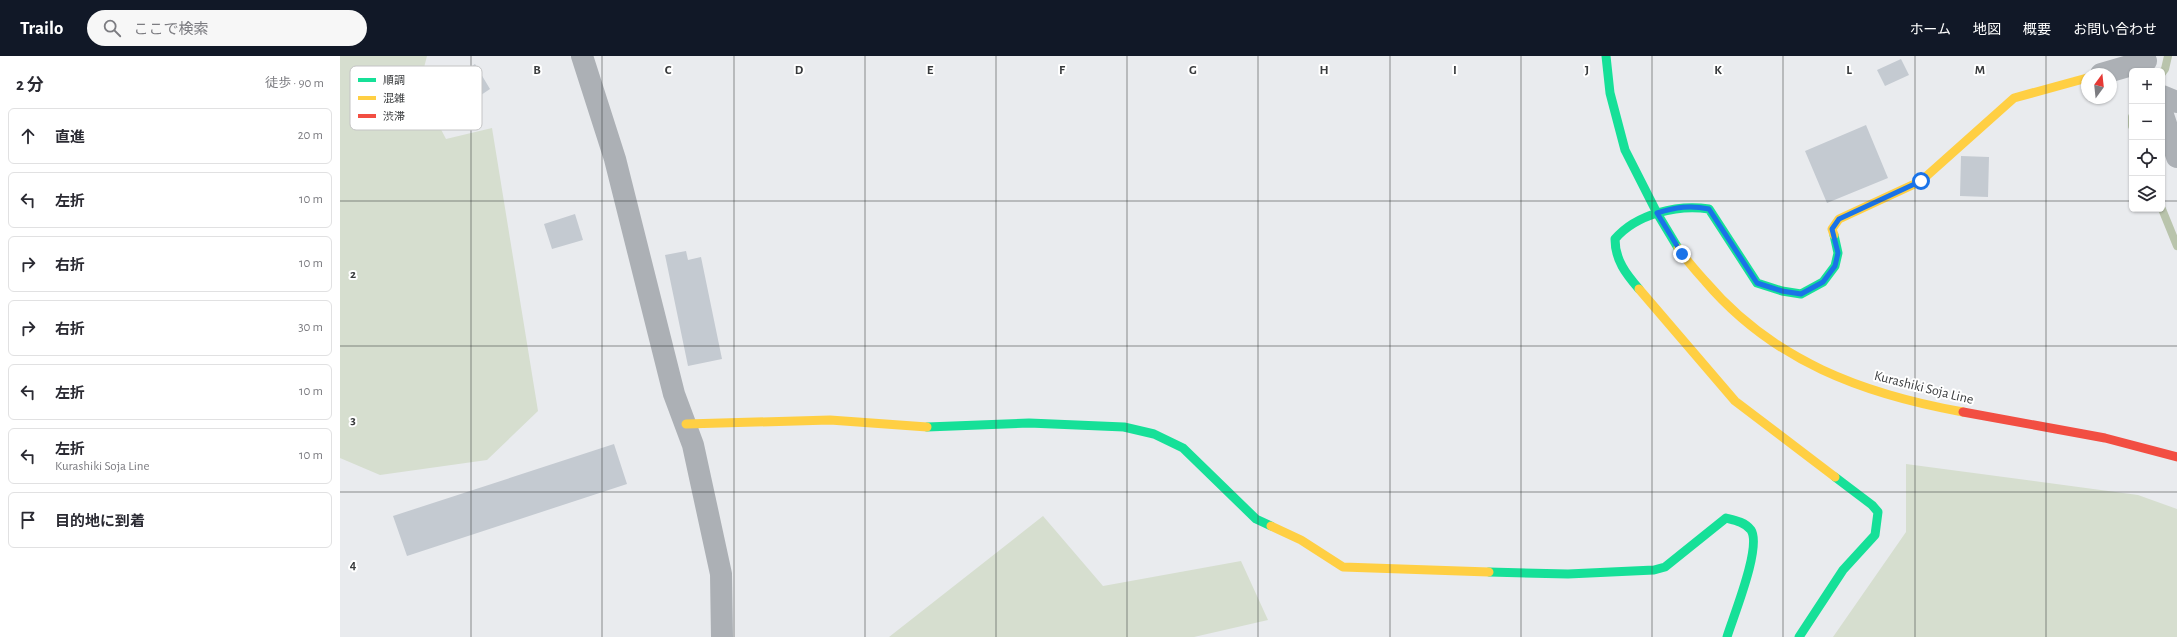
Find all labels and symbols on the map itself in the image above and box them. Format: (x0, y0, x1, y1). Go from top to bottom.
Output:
text: B (533, 64, 541, 77)
text: C (665, 64, 672, 77)
text: D (795, 64, 804, 77)
text: E (927, 64, 934, 77)
text: F (1059, 64, 1066, 77)
text: G (1189, 64, 1197, 77)
text: H (1319, 64, 1329, 77)
text: I (1453, 64, 1457, 77)
text: J (1585, 64, 1589, 77)
text: K (1714, 64, 1722, 77)
text: L (1846, 64, 1852, 77)
text: M (1975, 64, 1985, 77)
legend (350, 66, 482, 130)
north arrow (2081, 68, 2117, 104)
text: 順調 (383, 75, 405, 86)
text: 混雑 (383, 92, 405, 104)
text: 渋滞 (383, 111, 405, 122)
route start (1912, 172, 1930, 190)
route end (1673, 245, 1691, 263)
text: 2 (350, 268, 356, 281)
street label: Kurashiki Soja Line (1873, 369, 1975, 407)
text: 3 (350, 414, 356, 427)
text: 4 (350, 559, 357, 572)

